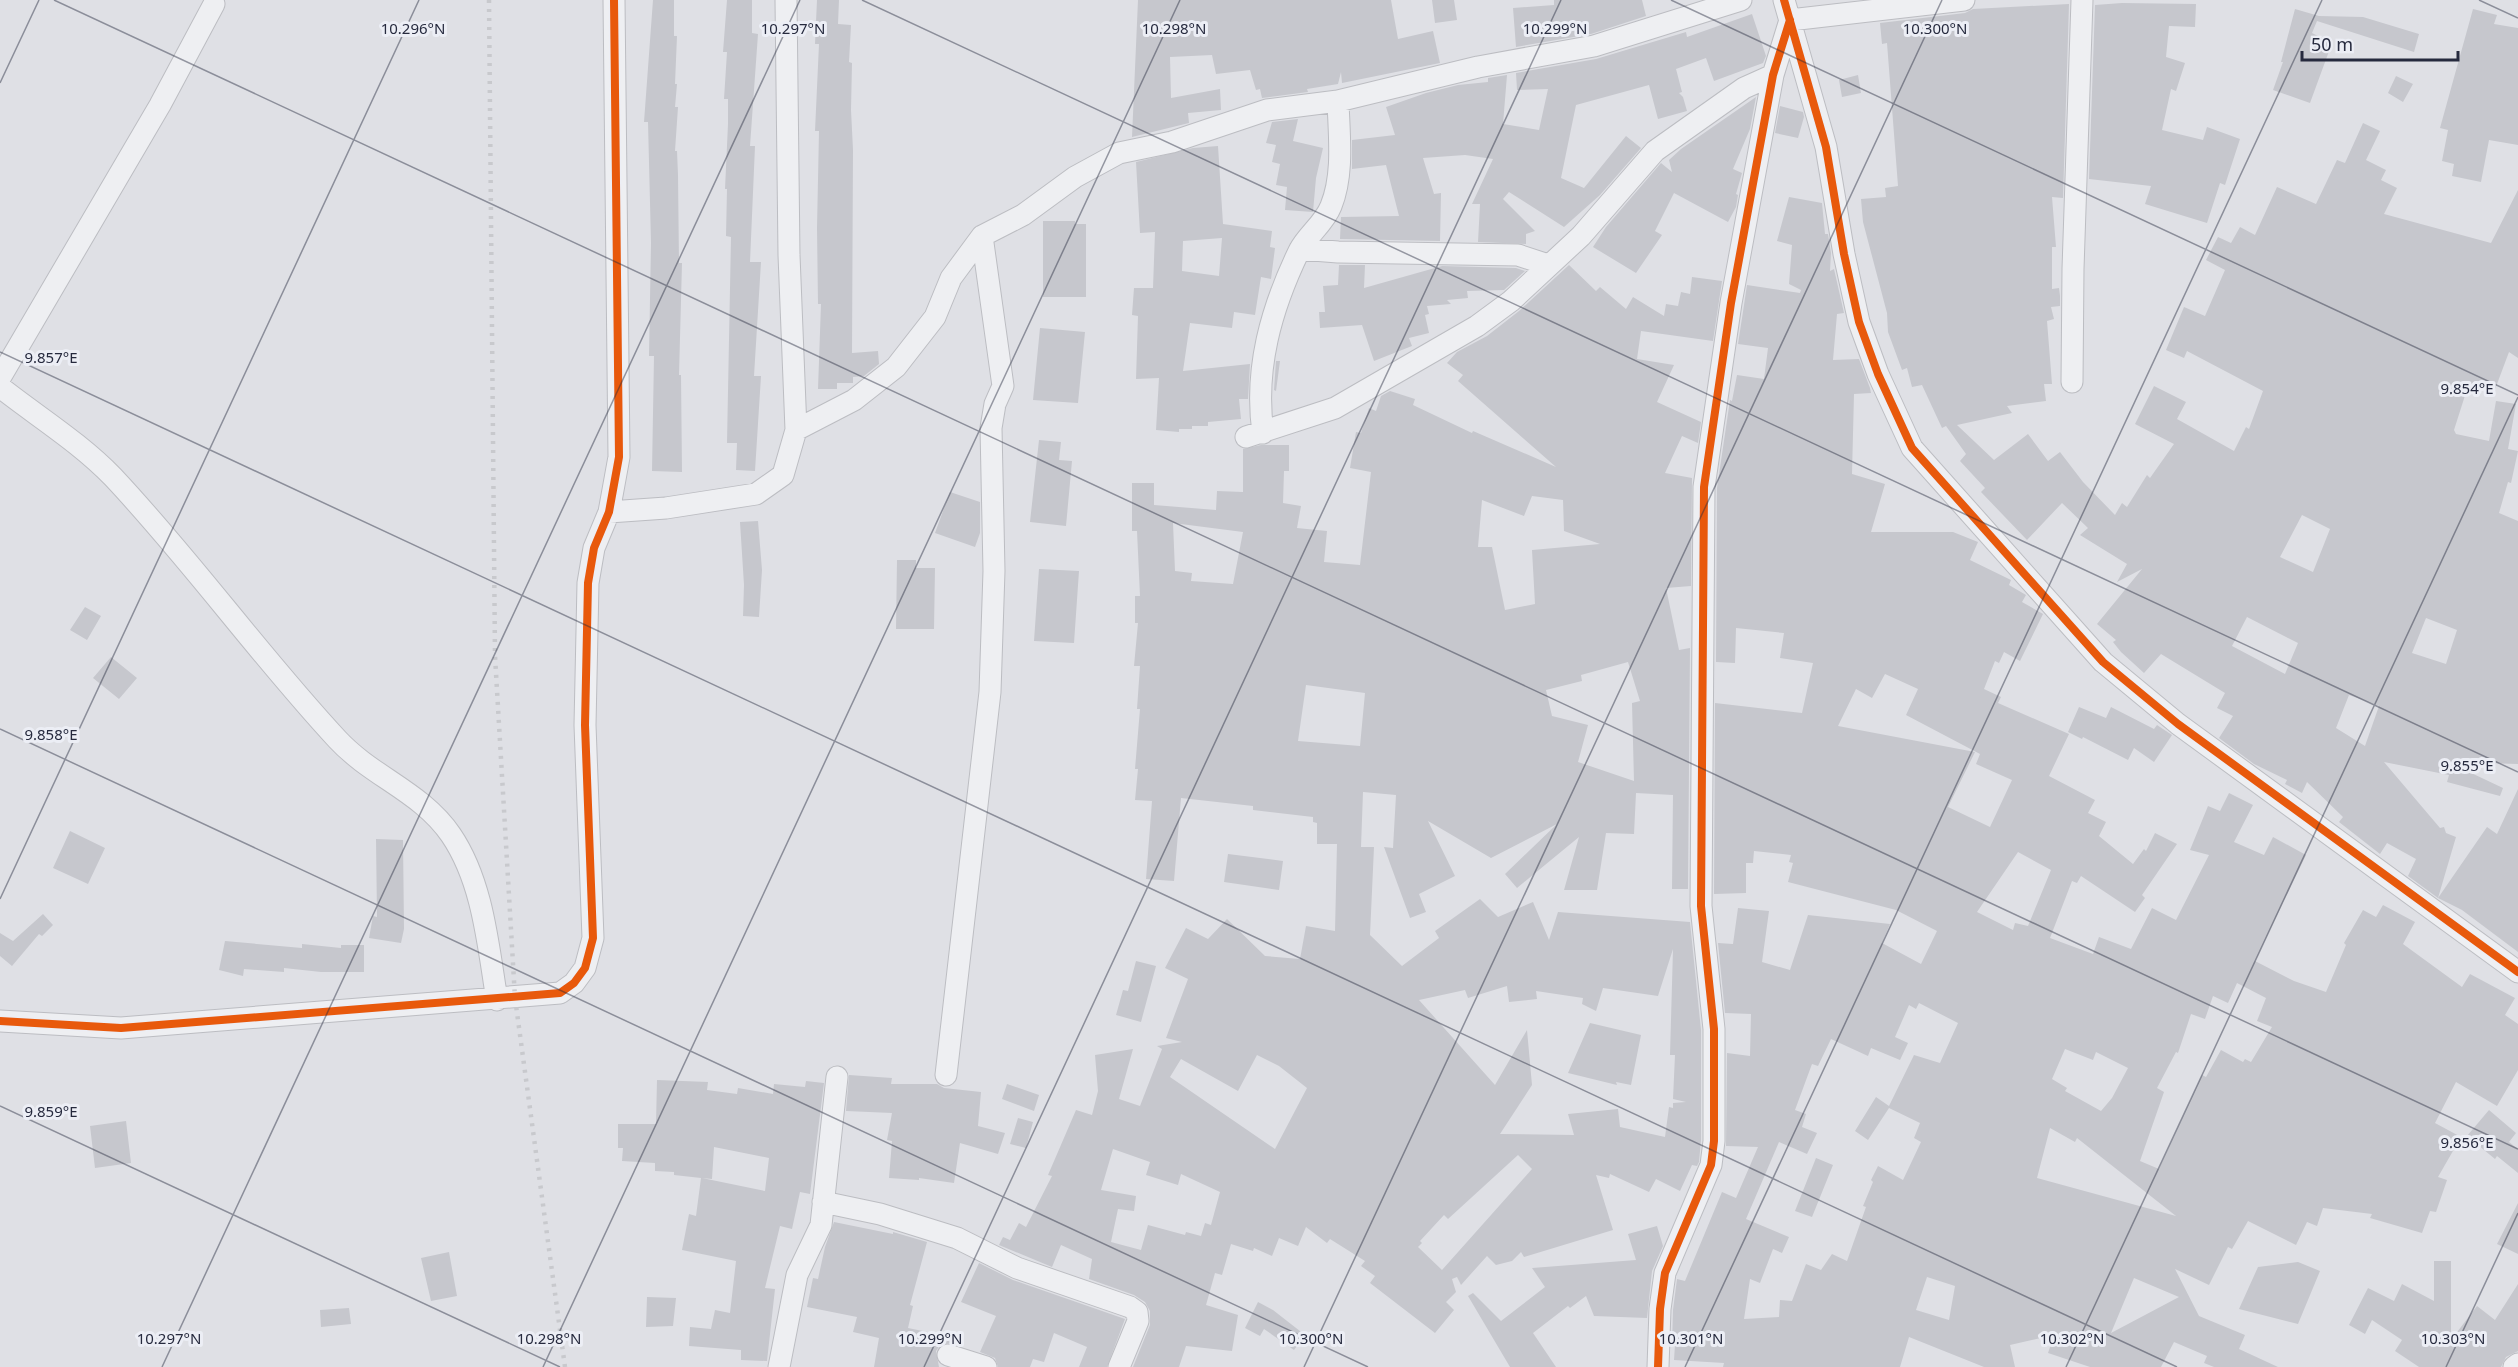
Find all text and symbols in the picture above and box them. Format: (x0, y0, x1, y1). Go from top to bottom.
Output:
text: 10.296°N (381, 18, 445, 38)
text: 10.297°N (761, 18, 825, 38)
text: 10.298°N (1142, 18, 1206, 38)
text: 10.299°N (1523, 18, 1587, 38)
text: 10.300°N (1903, 18, 1967, 38)
scale bar (2302, 24, 2458, 62)
text: 50 m (2311, 32, 2353, 56)
text: 9.857°E (24, 347, 78, 367)
text: 9.854°E (2440, 378, 2494, 398)
text: 9.858°E (24, 724, 78, 744)
text: 9.855°E (2440, 755, 2494, 775)
text: 9.859°E (24, 1101, 78, 1121)
text: 9.856°E (2440, 1132, 2494, 1152)
text: 10.297°N (137, 1328, 201, 1348)
text: 10.298°N (517, 1328, 581, 1348)
text: 10.299°N (898, 1328, 962, 1348)
text: 10.300°N (1279, 1328, 1343, 1348)
text: 10.301°N (1659, 1328, 1723, 1348)
text: 10.302°N (2040, 1328, 2104, 1348)
text: 10.303°N (2421, 1328, 2485, 1348)

